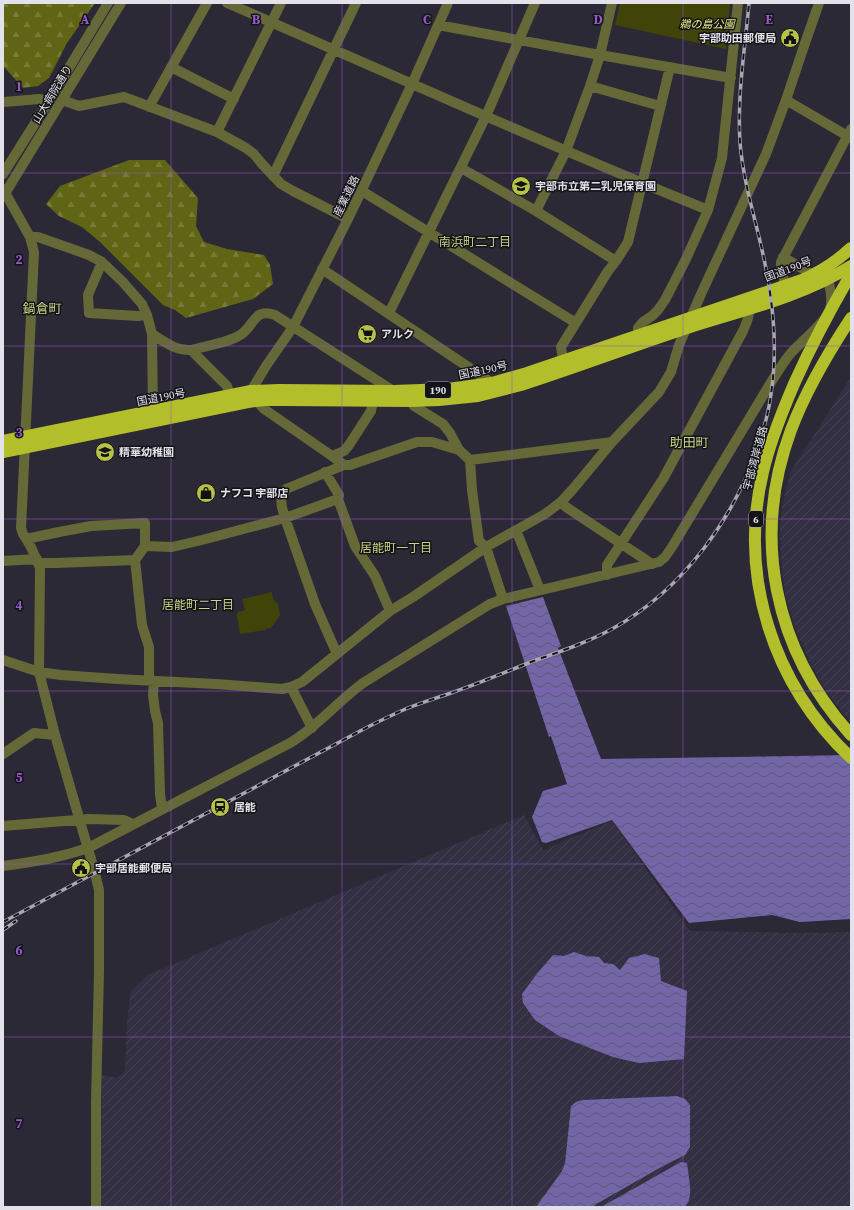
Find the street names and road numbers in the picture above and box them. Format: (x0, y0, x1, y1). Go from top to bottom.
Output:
street label: 山大病院通り (29, 62, 76, 126)
street label: 産業道路 (330, 173, 363, 219)
street label: 国道190号 (762, 254, 814, 285)
street label: 国道190号 (457, 358, 509, 383)
road number: 190 (425, 382, 451, 398)
street label: 国道190号 (135, 385, 187, 410)
street label: 宇部湾岸道路 (740, 424, 771, 492)
road number: 6 (749, 511, 763, 527)

